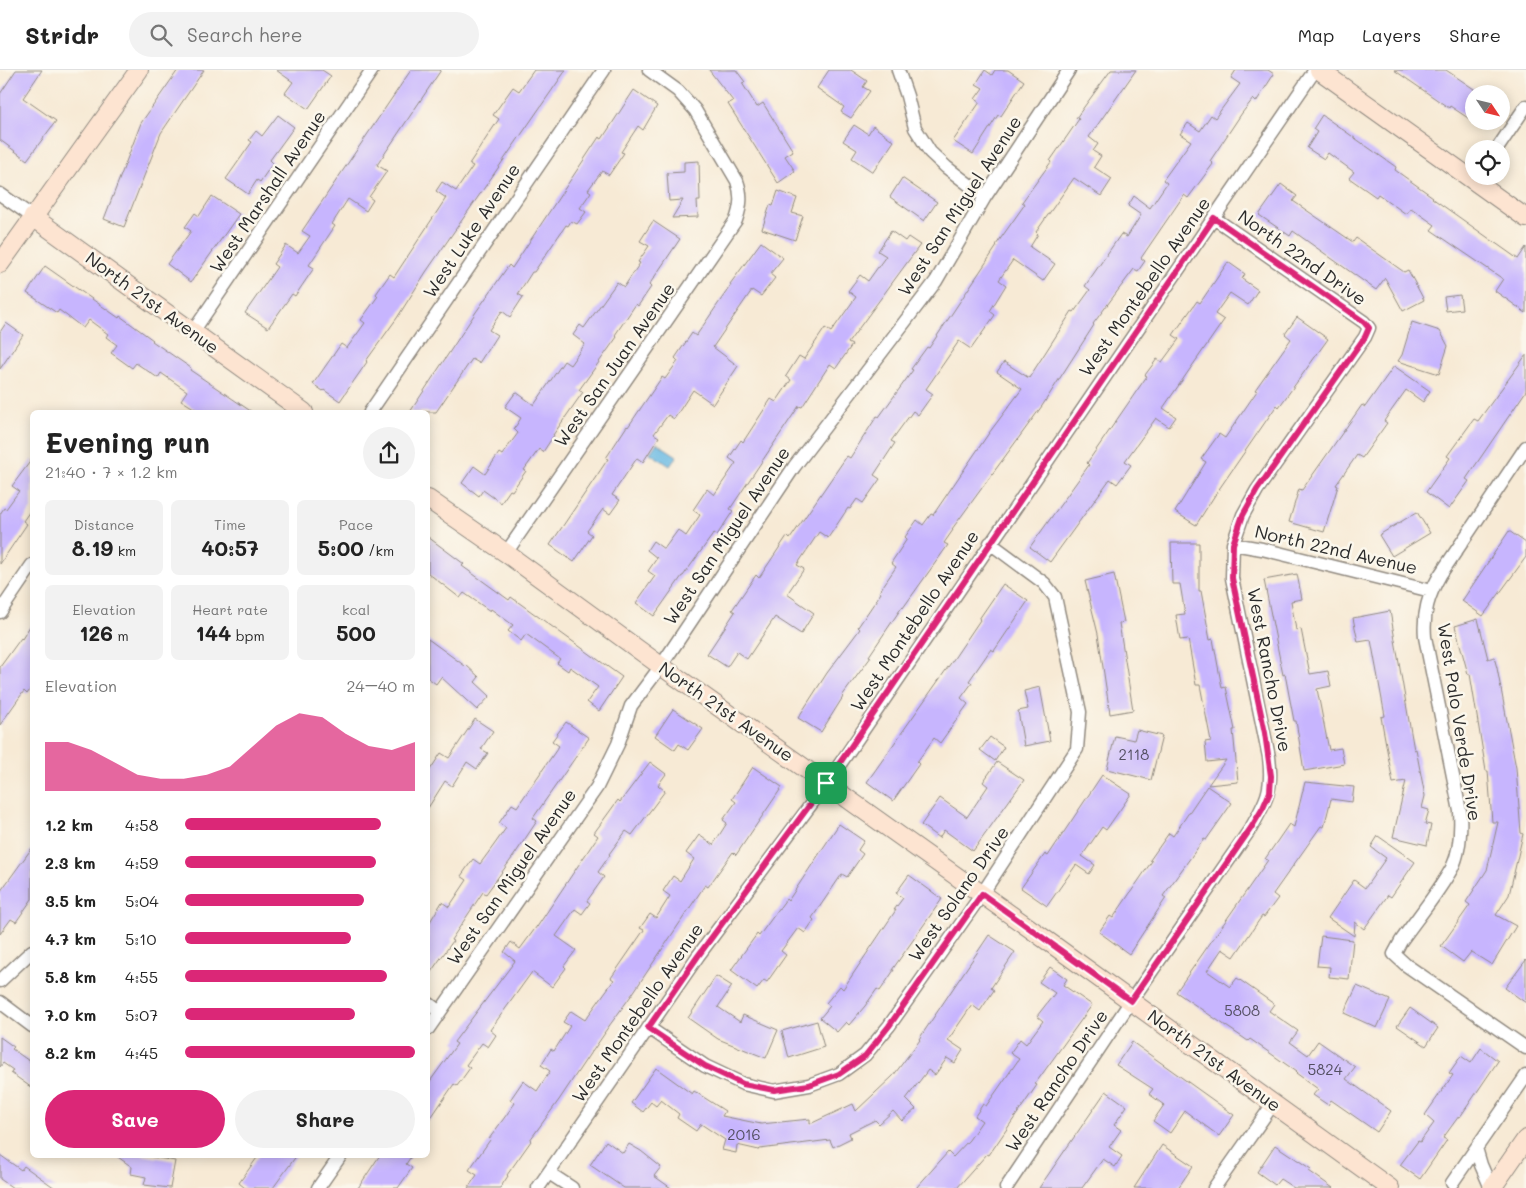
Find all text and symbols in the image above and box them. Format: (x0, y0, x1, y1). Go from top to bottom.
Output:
search box (129, 12, 479, 57)
text: Stridr (25, 19, 99, 50)
icon: search (147, 21, 175, 49)
text: Search here (187, 22, 303, 47)
text: Map (1298, 23, 1334, 47)
text: Layers (1362, 23, 1421, 47)
text: Share (1449, 23, 1501, 47)
north arrow (1465, 85, 1510, 130)
map controls (1465, 85, 1510, 185)
street label: West Marshall Avenue (204, 105, 331, 277)
street label: West San Miguel Avenue (892, 111, 1026, 300)
button: locate (1465, 140, 1510, 185)
street label: West Luke Avenue (417, 158, 525, 302)
street label: West Montebello Avenue (1073, 192, 1215, 381)
street label: North 22nd Drive (1234, 204, 1372, 310)
street label: North 21st Avenue (81, 246, 224, 359)
street label: West San Juan Avenue (548, 278, 680, 451)
text: Evening run (45, 424, 210, 460)
button: share (363, 427, 415, 479)
street label: West San Miguel Avenue (657, 442, 795, 629)
text: 21:40 · 7 × 1.2 km (45, 461, 177, 482)
text: Distance (74, 515, 134, 534)
text: Time (214, 515, 246, 534)
text: Pace (339, 515, 373, 534)
street label: North 22nd Avenue (1253, 519, 1420, 579)
street label: West Montebello Avenue (844, 525, 984, 716)
text: 8.19 (72, 534, 113, 561)
text: 40:57 (201, 534, 259, 561)
text: 5:00 (318, 534, 364, 561)
text: km (113, 541, 136, 560)
text: /km (364, 541, 394, 560)
street label: West Rancho Drive (1242, 586, 1298, 754)
text: Elevation (73, 600, 135, 619)
text: Heart rate (192, 600, 268, 619)
text: kcal (342, 600, 370, 619)
text: 126 (79, 619, 113, 646)
text: 144 (195, 619, 231, 646)
text: 500 (336, 619, 376, 646)
street label: West Palo Verde Drive (1432, 621, 1487, 823)
text: m (113, 626, 129, 645)
text: bpm (231, 626, 265, 645)
street label: North 21st Avenue (654, 656, 799, 767)
text: Elevation (45, 675, 117, 696)
text: 24–40 m (346, 675, 415, 696)
house number: 2118 (1119, 744, 1149, 764)
pin (805, 762, 847, 804)
icon: arrive (812, 769, 840, 797)
street label: West San Miguel Avenue (441, 783, 581, 969)
text: 1.2 km (45, 814, 93, 835)
text: 4:58 (125, 814, 158, 835)
street label: West Solano Drive (902, 821, 1014, 966)
text: 2.3 km (45, 852, 96, 873)
text: 4:59 (125, 852, 158, 873)
text: 3.5 km (45, 890, 96, 911)
text: 5:04 (125, 890, 159, 911)
street label: West Montebello Avenue (566, 918, 708, 1107)
text: 4.7 km (45, 928, 96, 949)
text: 5:10 (125, 928, 156, 949)
text: 5.8 km (45, 966, 96, 987)
text: 4:55 (125, 966, 158, 987)
house number: 5808 (1224, 1000, 1260, 1020)
text: 7.0 km (45, 1004, 96, 1025)
text: 5:07 (125, 1004, 158, 1025)
street label: North 21st Avenue (1143, 1004, 1286, 1117)
street label: West Rancho Drive (1000, 1005, 1113, 1156)
text: 8.2 km (45, 1042, 96, 1063)
text: 4:45 (125, 1042, 158, 1063)
house number: 5824 (1308, 1059, 1343, 1079)
button: Save (45, 1090, 225, 1148)
button: Share (235, 1090, 415, 1148)
house number: 2016 (727, 1124, 761, 1144)

